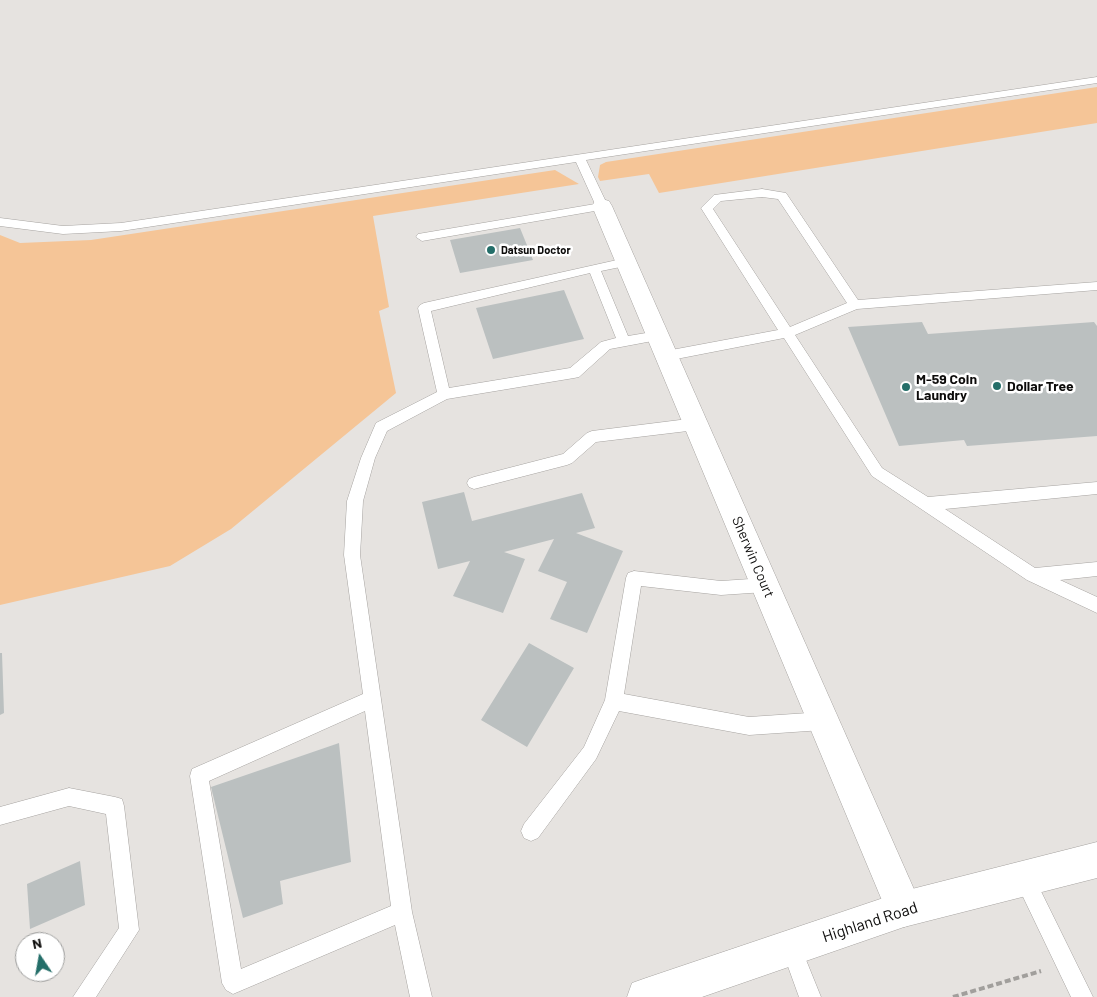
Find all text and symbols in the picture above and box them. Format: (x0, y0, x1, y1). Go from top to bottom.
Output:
place label: Datsun Doctor (501, 243, 571, 257)
marker: Datsun Doctor (485, 244, 497, 256)
place label: M-59 Coin Laundry (916, 371, 977, 404)
place label: Dollar Tree (1007, 378, 1074, 394)
marker: Dollar Tree (991, 380, 1003, 392)
marker: M-59 Coin Laundry (900, 381, 912, 393)
street label: Sherwin Court (728, 514, 778, 600)
street label: Highland Road (820, 898, 920, 946)
north arrow (15, 932, 65, 982)
text: N (31, 934, 43, 952)

